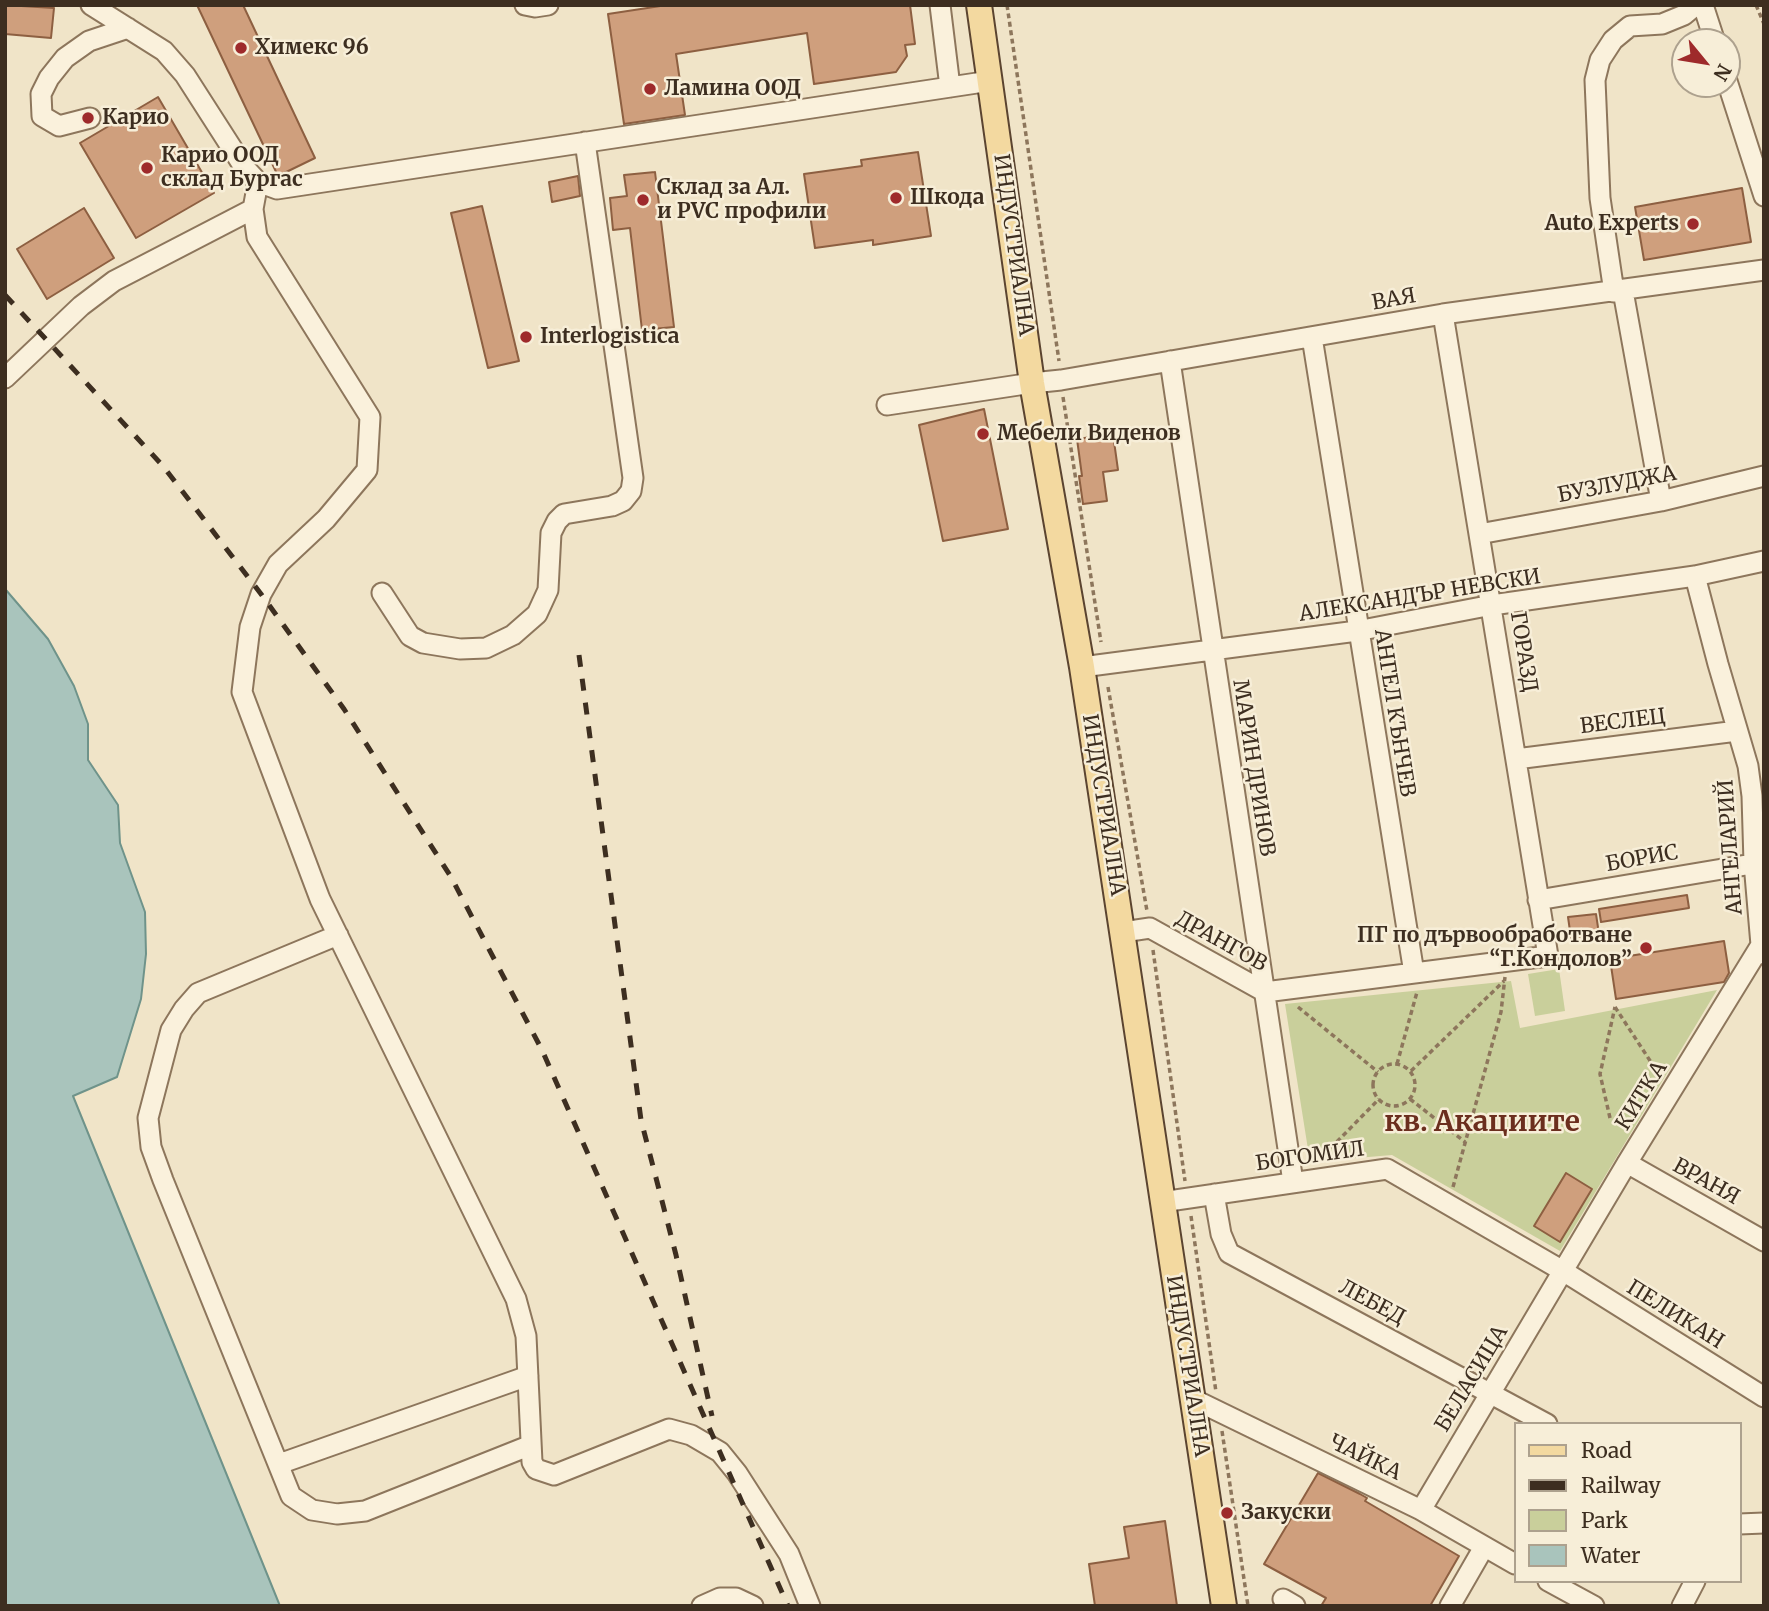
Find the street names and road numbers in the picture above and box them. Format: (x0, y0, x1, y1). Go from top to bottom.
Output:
street label: ИНДУСТРИАЛНА (988, 152, 1038, 338)
street label: ВАЯ (1370, 284, 1418, 316)
street label: БУЗЛУДЖА (1555, 461, 1679, 509)
street label: АЛЕКСАНДЪР НЕВСКИ (1297, 564, 1543, 628)
street label: ГОРАЗД (1504, 610, 1542, 694)
street label: АНГЕЛ КЪНЧЕВ (1368, 627, 1420, 799)
street label: МАРИН ДРИНОВ (1227, 678, 1279, 858)
street label: ВЕСЛЕЦ (1579, 704, 1667, 740)
street label: ИНДУСТРИАЛНА (1076, 712, 1130, 898)
street label: АНГЕЛАРИЙ (1714, 778, 1748, 916)
street label: БОРИС (1604, 840, 1680, 878)
street label: ДРАНГОВ (1171, 907, 1271, 977)
street label: КИТКА (1611, 1057, 1673, 1135)
street label: БОГОМИЛ (1254, 1137, 1366, 1177)
street label: ВРАНЯ (1668, 1153, 1744, 1211)
street label: ИНДУСТРИАЛНА (1160, 1273, 1214, 1459)
street label: ЛЕБЕД (1335, 1275, 1409, 1331)
street label: ПЕЛИКАН (1622, 1275, 1728, 1355)
street label: БЕЛАСИЦА (1430, 1321, 1514, 1437)
street label: ЧАЙКА (1325, 1430, 1405, 1486)

